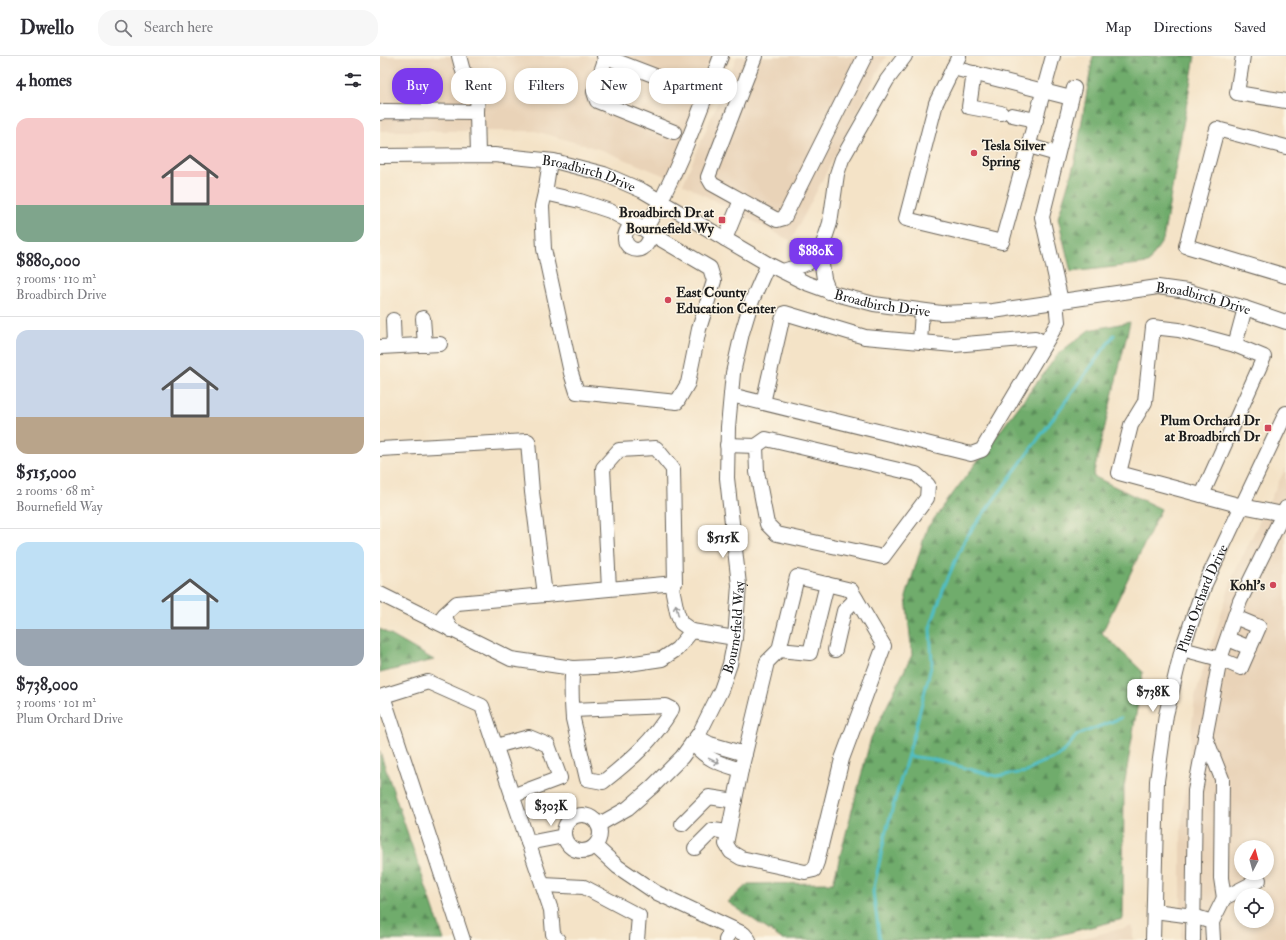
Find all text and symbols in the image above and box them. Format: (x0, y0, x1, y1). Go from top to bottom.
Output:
search box (98, 10, 378, 46)
text: Dwello (20, 16, 74, 40)
icon: search (112, 17, 134, 39)
text: Search here (144, 18, 213, 37)
text: Map (1105, 19, 1131, 36)
text: Directions (1153, 19, 1212, 36)
text: Saved (1234, 19, 1266, 36)
chip: Buy (392, 68, 443, 104)
chip: Rent (451, 68, 506, 104)
chip: Filters (514, 68, 578, 104)
chip: New (586, 68, 641, 104)
chip: Apartment (649, 68, 737, 104)
icon: filters (342, 69, 364, 91)
text: 4 homes (16, 70, 72, 91)
place label: Tesla Silver Spring (981, 137, 1046, 171)
icon: home (154, 144, 226, 216)
marker: Tesla Silver Spring (969, 148, 979, 158)
street label: Broadbirch Drive (541, 151, 638, 195)
place label: Broadbirch Dr at Bournefield Wy (619, 204, 715, 238)
marker: Broadbirch Dr at Bournefield Wy (717, 215, 727, 225)
pin: $880K (788, 238, 844, 272)
text: $880K (798, 243, 834, 259)
text: $880,000 (16, 250, 80, 271)
text: 3 rooms · 110 m² (16, 271, 96, 287)
street label: Broadbirch Drive (1155, 278, 1253, 318)
place label: East County Education Center (676, 284, 776, 317)
street label: Broadbirch Drive (832, 285, 931, 320)
text: Broadbirch Drive (16, 287, 106, 303)
marker: East County Education Center (663, 295, 673, 305)
icon: home (154, 356, 226, 428)
place label: Plum Orchard Dr at Broadbirch Dr (1160, 412, 1261, 445)
marker: Plum Orchard Dr at Broadbirch Dr (1263, 423, 1273, 433)
text: $515,000 (16, 462, 77, 483)
text: 2 rooms · 68 m² (16, 483, 94, 499)
text: Bournefield Way (16, 499, 103, 515)
pin: $515K (695, 525, 751, 559)
text: $515K (707, 530, 739, 546)
street label: Plum Orchard Drive (1173, 541, 1231, 655)
icon: home (154, 568, 226, 640)
place label: Kohl's (1230, 577, 1265, 594)
street label: Bournefield Way (719, 579, 749, 676)
marker: Kohl's (1268, 580, 1278, 590)
one-way arrow (672, 604, 680, 617)
text: $738,000 (16, 674, 78, 695)
pin: $738K (1125, 679, 1181, 713)
text: $738K (1136, 684, 1170, 700)
text: 3 rooms · 101 m² (16, 695, 96, 711)
text: Plum Orchard Drive (16, 711, 123, 727)
one-way arrow (708, 758, 720, 765)
pin: $303K (523, 793, 579, 827)
text: $303K (534, 798, 568, 814)
north arrow (1234, 840, 1274, 880)
map controls (1234, 840, 1274, 928)
button: locate (1234, 888, 1274, 928)

